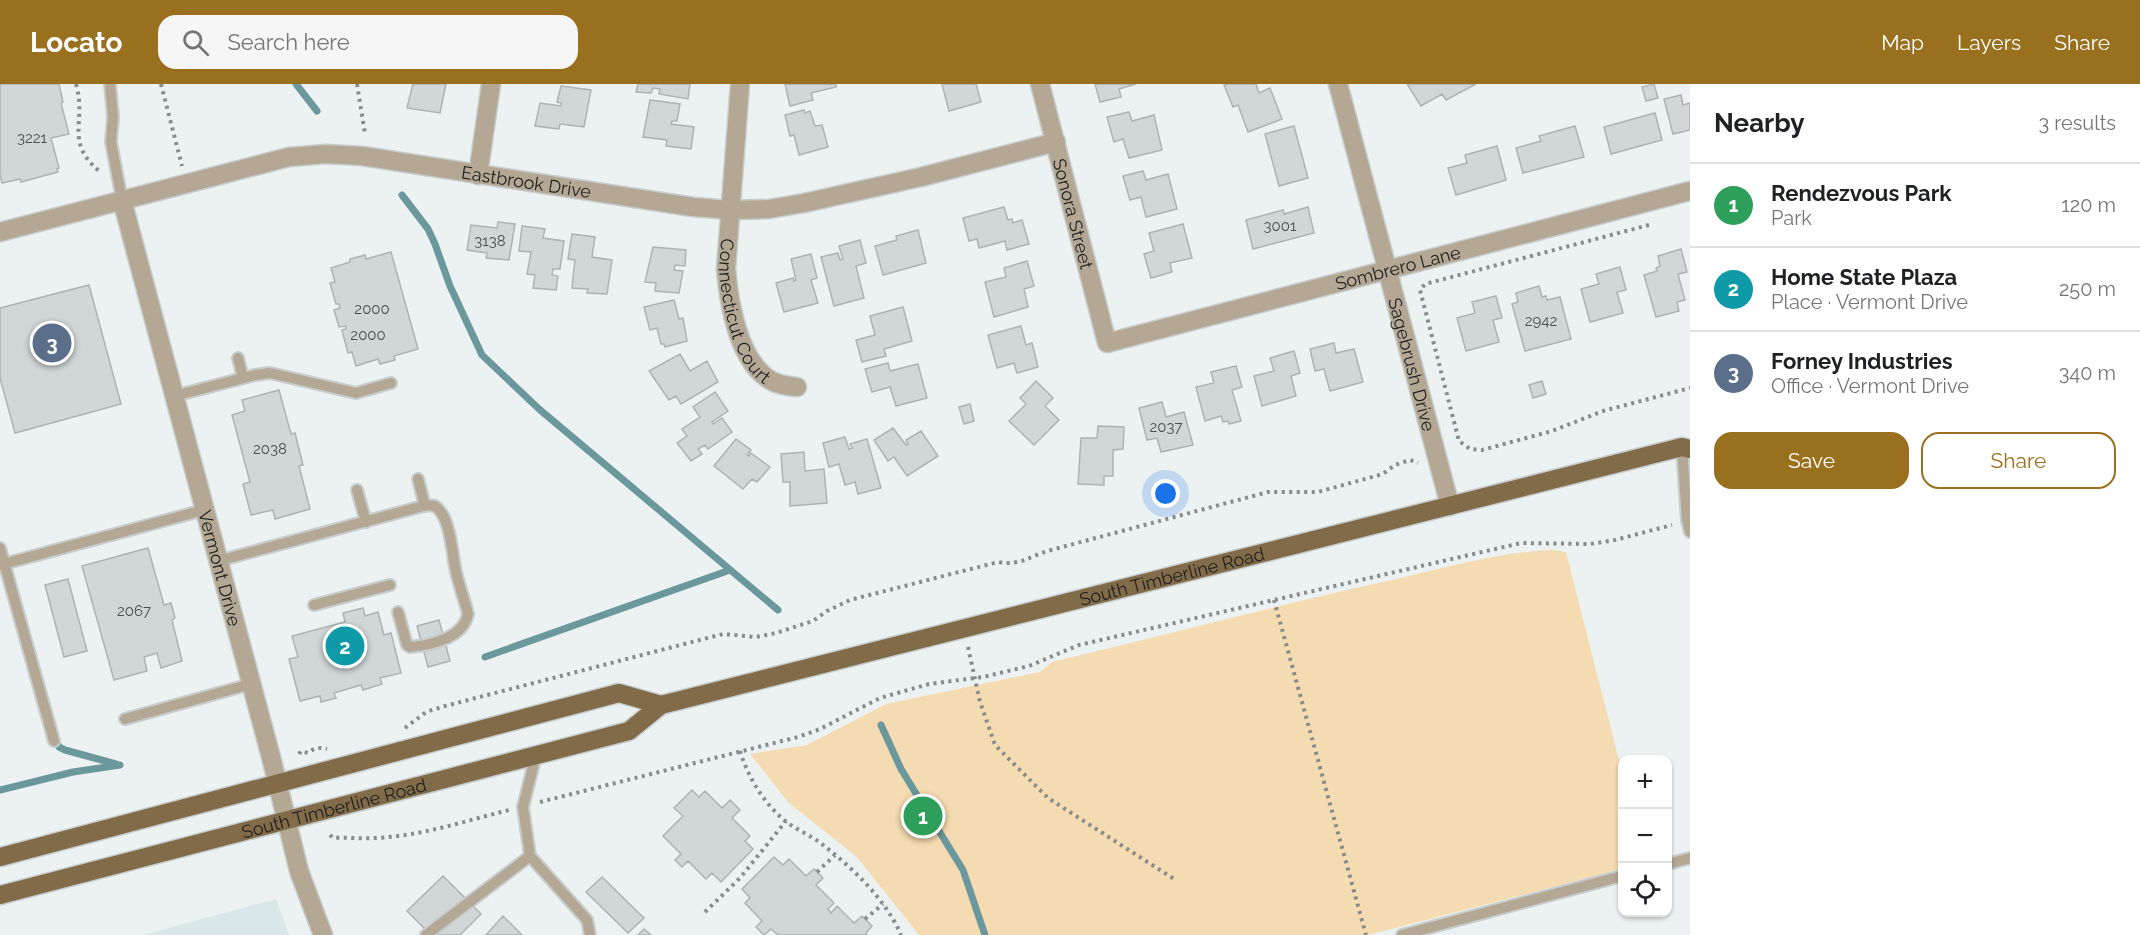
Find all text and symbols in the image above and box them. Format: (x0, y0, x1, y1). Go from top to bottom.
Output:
search box (158, 15, 578, 69)
text: Locato (30, 26, 122, 59)
icon: search (179, 26, 212, 59)
text: Search here (227, 29, 350, 55)
text: Map (1881, 30, 1924, 55)
text: Layers (1957, 30, 2021, 55)
text: Share (2054, 30, 2110, 55)
text: Nearby (1714, 108, 1804, 138)
text: 3 results (2038, 111, 2116, 135)
house number: 3221 (17, 129, 48, 147)
street label: Sonora Street (1049, 156, 1098, 271)
street label: Eastbrook Drive (460, 161, 593, 202)
text: Rendezvous Park (1771, 180, 1952, 206)
text: 1 (1729, 193, 1738, 217)
text: 120 m (2061, 193, 2116, 217)
text: Park (1771, 206, 1812, 230)
house number: 3001 (1264, 217, 1297, 235)
house number: 3138 (474, 232, 506, 250)
street label: Connecticut Court (715, 238, 775, 388)
street label: Sombrero Lane (1333, 241, 1463, 294)
text: Home State Plaza (1771, 264, 1957, 290)
text: 2 (1728, 277, 1739, 301)
text: 250 m (2059, 277, 2116, 301)
text: Place · Vermont Drive (1771, 290, 1968, 314)
street label: Sagebrush Drive (1385, 295, 1440, 434)
house number: 2000 (354, 300, 390, 318)
house number: 2942 (1525, 312, 1557, 330)
pin: 3 (32, 320, 72, 366)
house number: 2000 (350, 326, 386, 344)
text: Forney Industries (1771, 348, 1953, 374)
text: 3 (1728, 361, 1739, 385)
text: 340 m (2059, 361, 2116, 385)
text: Office · Vermont Drive (1771, 374, 1969, 398)
house number: 2037 (1150, 418, 1182, 436)
button: Save (1714, 432, 1909, 489)
button: Share (1921, 432, 2116, 489)
house number: 2038 (253, 440, 287, 458)
your location (1151, 479, 1180, 508)
street label: Vermont Drive (195, 508, 246, 629)
street label: South Timberline Road (1077, 542, 1266, 609)
house number: 2067 (117, 602, 151, 620)
pin: 2 (326, 624, 364, 668)
map controls (1618, 755, 1672, 917)
button: + (1618, 755, 1672, 809)
street label: South Timberline Road (239, 774, 428, 842)
pin: 1 (904, 794, 942, 838)
button: − (1618, 809, 1672, 863)
button: locate (1618, 863, 1672, 917)

